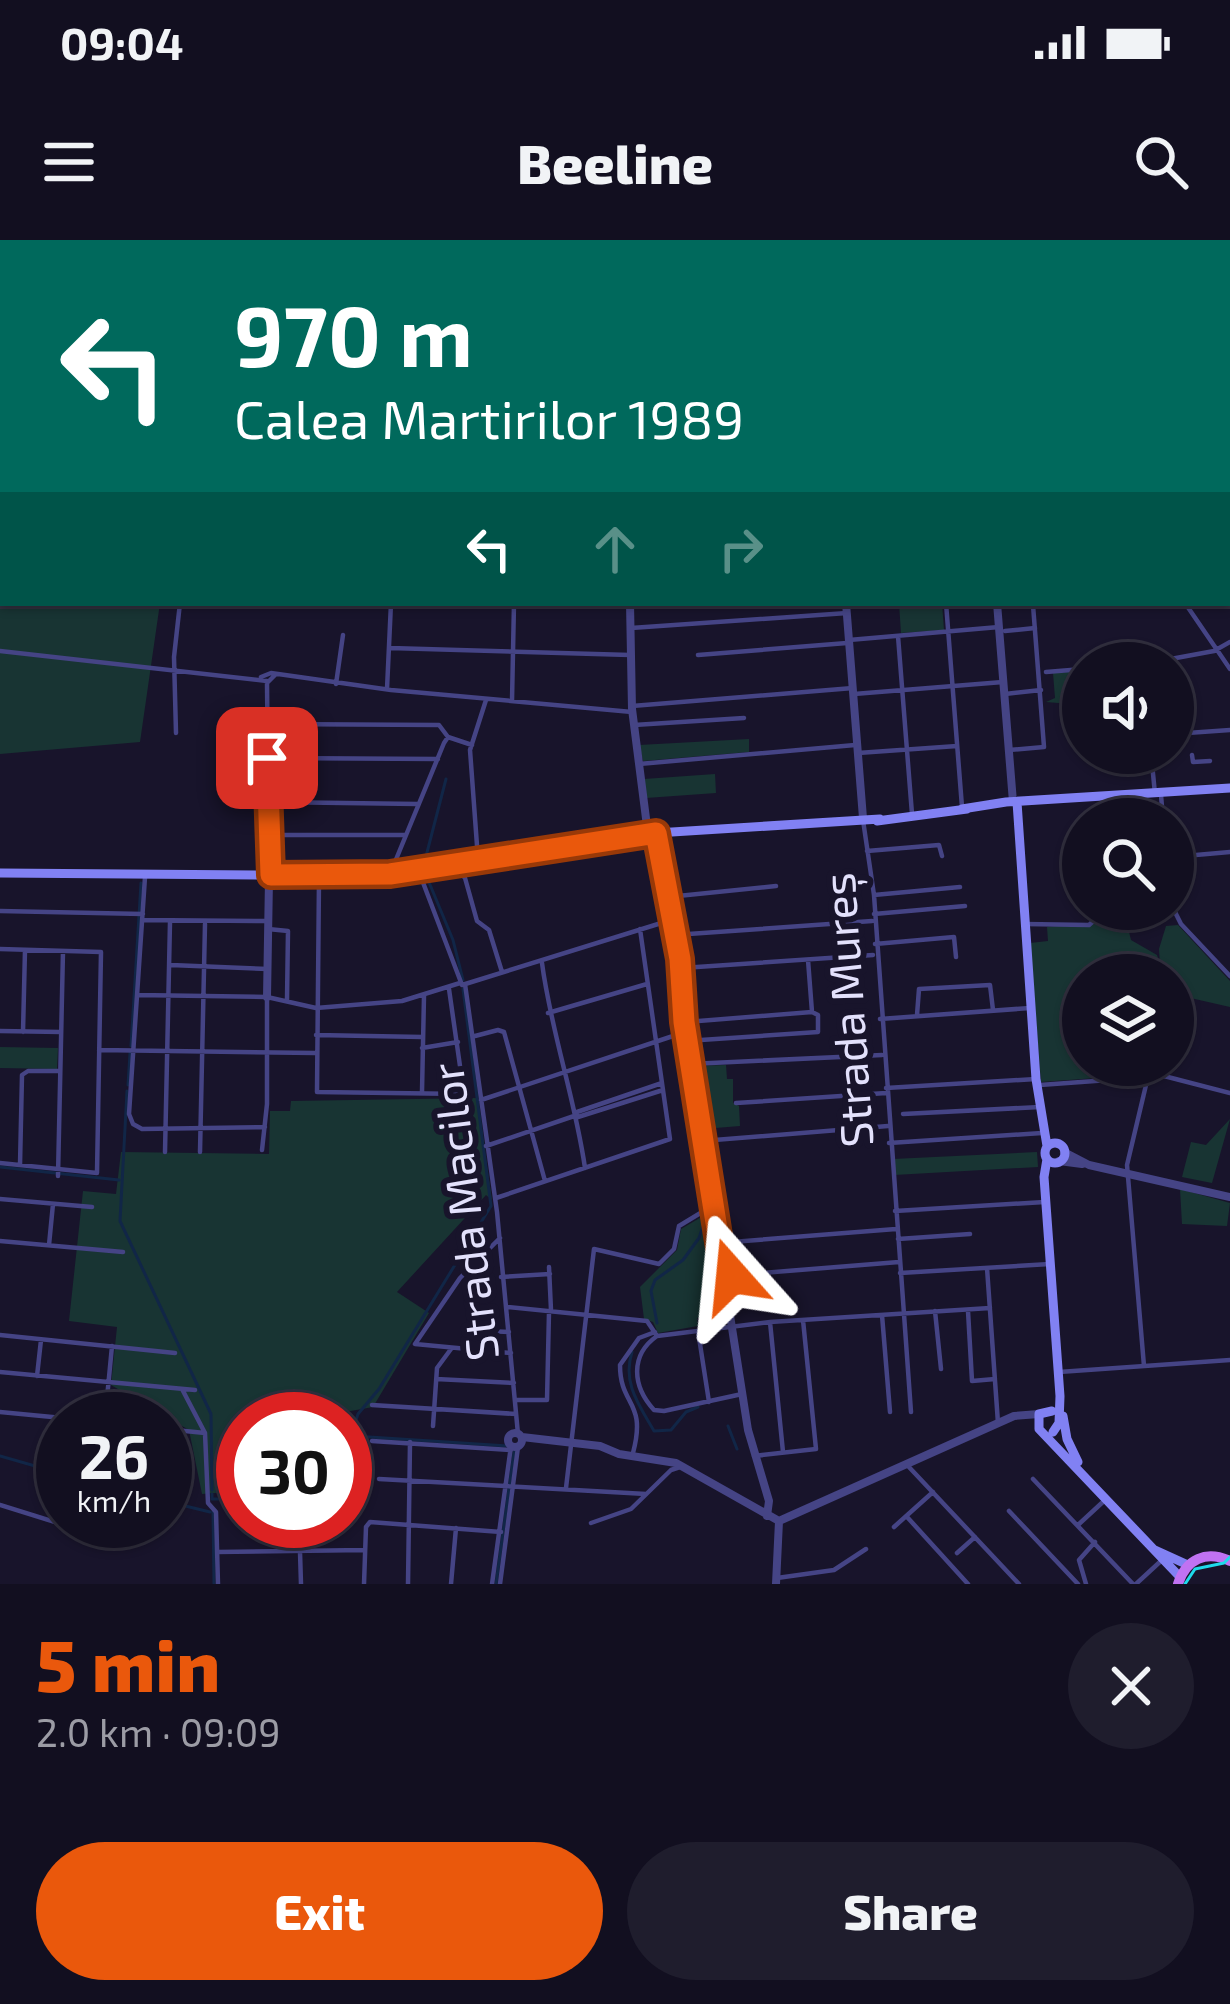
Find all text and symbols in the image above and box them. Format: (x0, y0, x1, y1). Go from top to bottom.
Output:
text: 09:04 (60, 15, 184, 69)
icon: menu (36, 129, 102, 195)
icon: search (1128, 129, 1194, 195)
text: Beeline (517, 130, 713, 195)
text: 970 m (234, 283, 473, 384)
icon: left (36, 288, 192, 444)
text: Calea Martirilor 1989 (234, 385, 744, 450)
icon: left (456, 516, 522, 582)
icon: ahead (582, 516, 648, 582)
icon: right (708, 516, 774, 582)
map controls (1062, 642, 1194, 1086)
button: sound (1062, 642, 1194, 774)
pin (216, 707, 318, 809)
icon: arrive (234, 725, 300, 791)
button: search (1062, 798, 1194, 930)
street label: Strada Mureș (809, 871, 887, 1149)
button: layers (1062, 954, 1194, 1086)
street label: Strada Macilor (418, 1060, 508, 1364)
position arrow (669, 1213, 795, 1339)
speed limit sign: 30 (216, 1392, 372, 1548)
text: 26 (79, 1419, 149, 1491)
text: km/h (77, 1482, 151, 1518)
text: 5 min (36, 1620, 220, 1706)
button: close (1068, 1623, 1194, 1749)
text: 2.0 km · 09:09 (36, 1708, 281, 1755)
button: Exit (36, 1842, 603, 1980)
button: Share (627, 1842, 1194, 1980)

